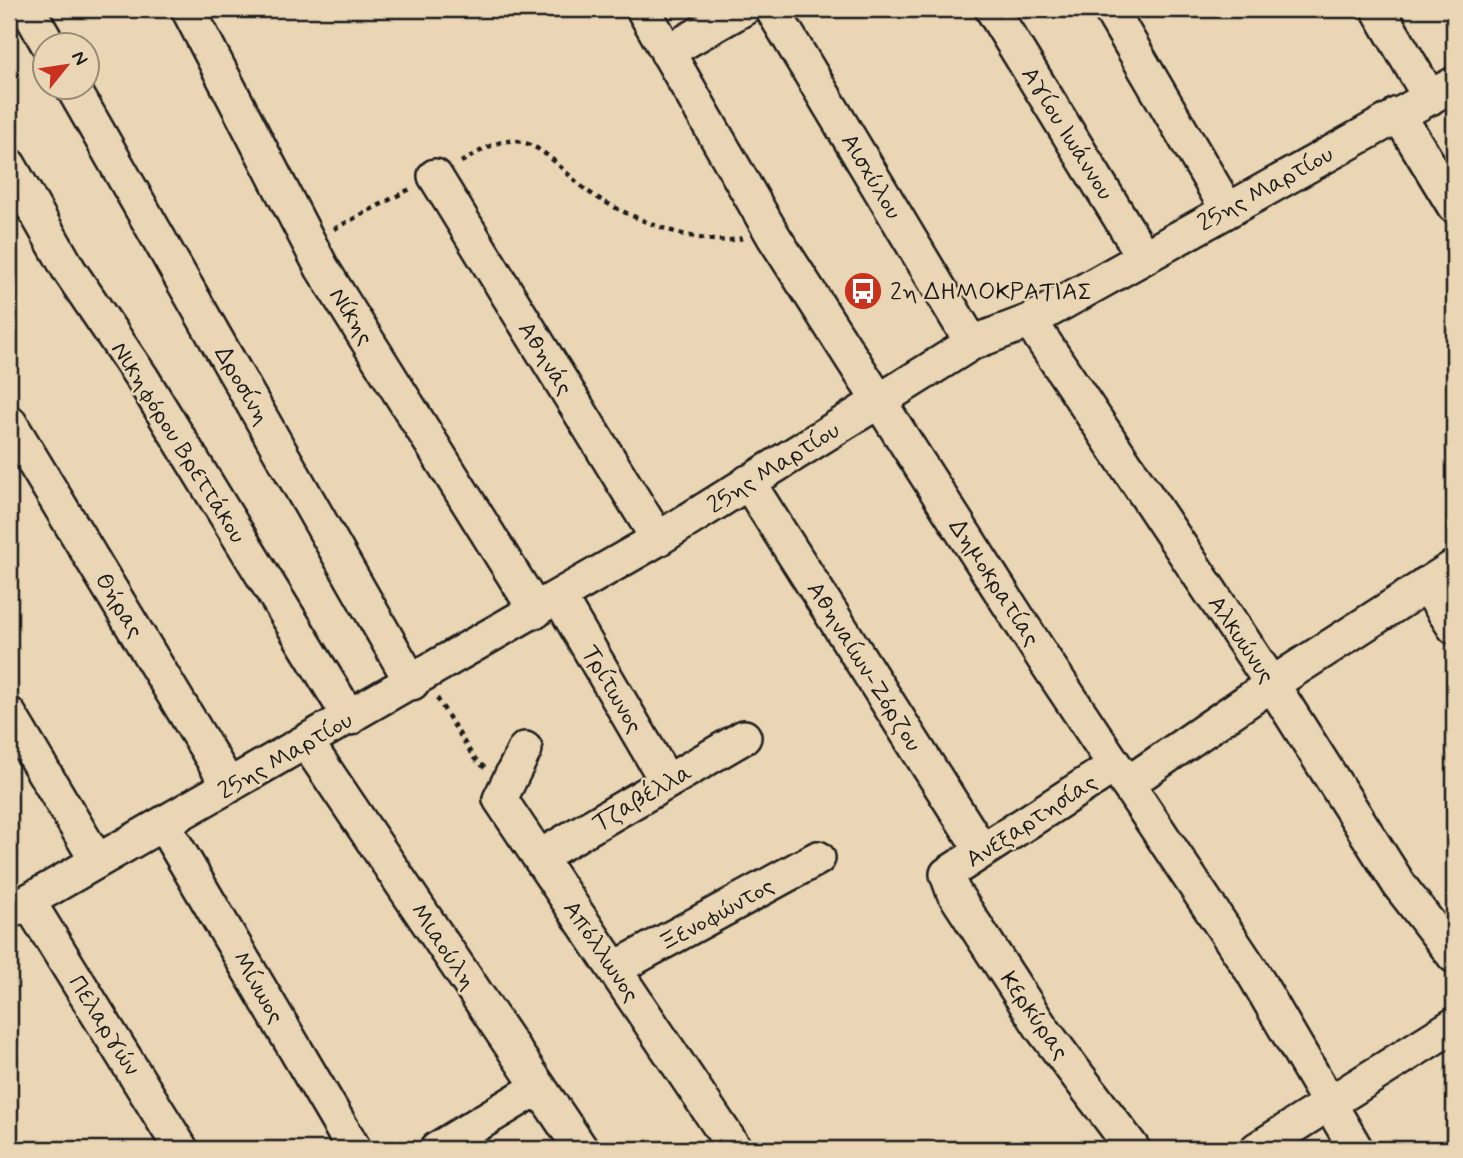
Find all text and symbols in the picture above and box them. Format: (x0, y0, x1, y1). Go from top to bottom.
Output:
north arrow (32, 32, 102, 102)
text: N (65, 47, 93, 70)
street label: Αγίου Ιωάννου (1013, 61, 1120, 206)
street label: Αισχύλου (833, 128, 908, 226)
street label: 25ης Μαρτίου (1192, 139, 1339, 239)
bus stop icon: 2η ΔΗΜΟΚΡΑΤΙΑΣ (842, 270, 884, 312)
place label: 2η ΔΗΜΟΚΡΑΤΙΑΣ (890, 277, 1092, 308)
street label: Νίκης (321, 282, 380, 351)
street label: Αθηνάς (510, 316, 579, 401)
street label: Νικηφόρου Βρεττάκου (103, 336, 252, 549)
street label: Δροσίνη (207, 341, 277, 431)
street label: 25ης Μαρτίου (702, 415, 846, 521)
street label: Δημοκρατίας (941, 513, 1046, 652)
street label: Θήρας (87, 567, 150, 644)
street label: Αθηναίων-Ζόρζου (799, 576, 929, 758)
street label: Αλκυώνυς (1200, 590, 1281, 690)
street label: Τρίτωνος (574, 640, 649, 739)
street label: 25ης Μαρτίου (213, 705, 359, 807)
street label: Τζαβέλλα (587, 757, 698, 839)
street label: Ανεξαρτησίας (960, 767, 1103, 875)
street label: Ξενοφώντος (654, 871, 780, 960)
street label: Απόλλωνος (555, 895, 646, 1009)
street label: Μιαούλη (403, 898, 483, 996)
street label: Μίνωος (225, 946, 291, 1030)
street label: Κερκύρας (992, 966, 1075, 1066)
street label: Πελαργών (61, 970, 147, 1082)

